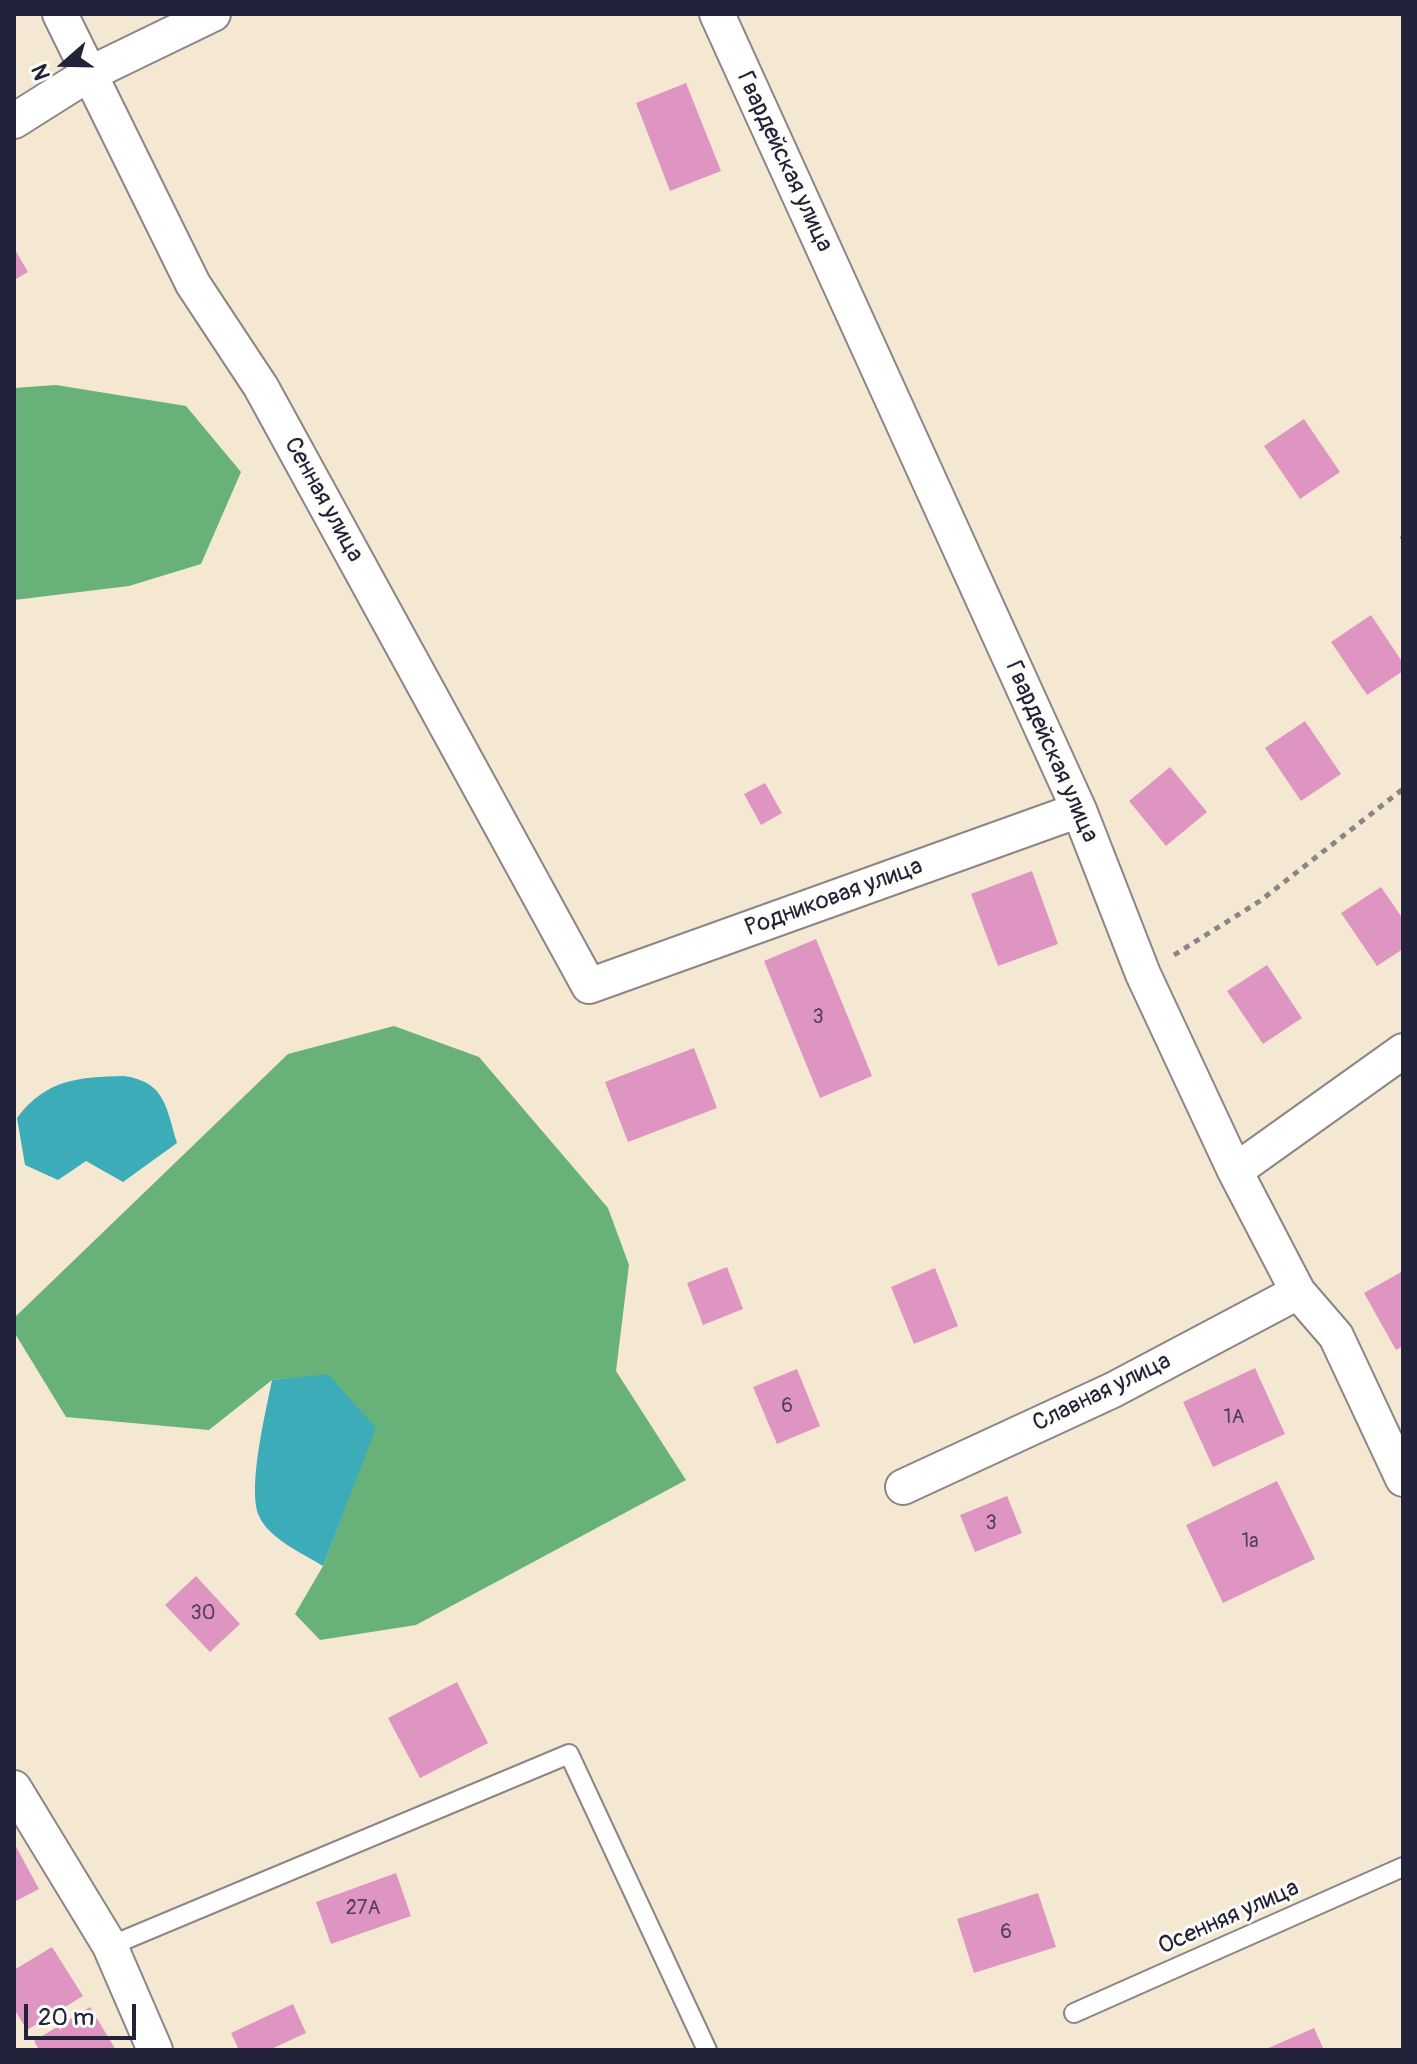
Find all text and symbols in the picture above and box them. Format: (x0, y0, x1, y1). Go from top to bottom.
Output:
north arrow (24, 24, 104, 104)
text: N (26, 60, 57, 84)
street label: Гвардейская улица (730, 67, 838, 257)
street label: Сенная улица (277, 433, 369, 567)
street label: Гвардейская улица (998, 657, 1104, 847)
street label: Родниковая улица (742, 853, 926, 943)
house number: 3 (812, 1006, 824, 1030)
street label: Славная улица (1028, 1347, 1176, 1439)
house number: 6 (781, 1395, 793, 1419)
house number: 1А (1224, 1406, 1244, 1430)
house number: 3 (985, 1512, 997, 1536)
house number: 1а (1241, 1530, 1259, 1554)
house number: 30 (191, 1602, 215, 1626)
street label: Осенняя улица (1154, 1874, 1304, 1962)
house number: 27А (346, 1897, 380, 1921)
house number: 6 (1000, 1921, 1012, 1945)
scale bar (28, 1988, 140, 2038)
text: 20 m (38, 2003, 94, 2032)

